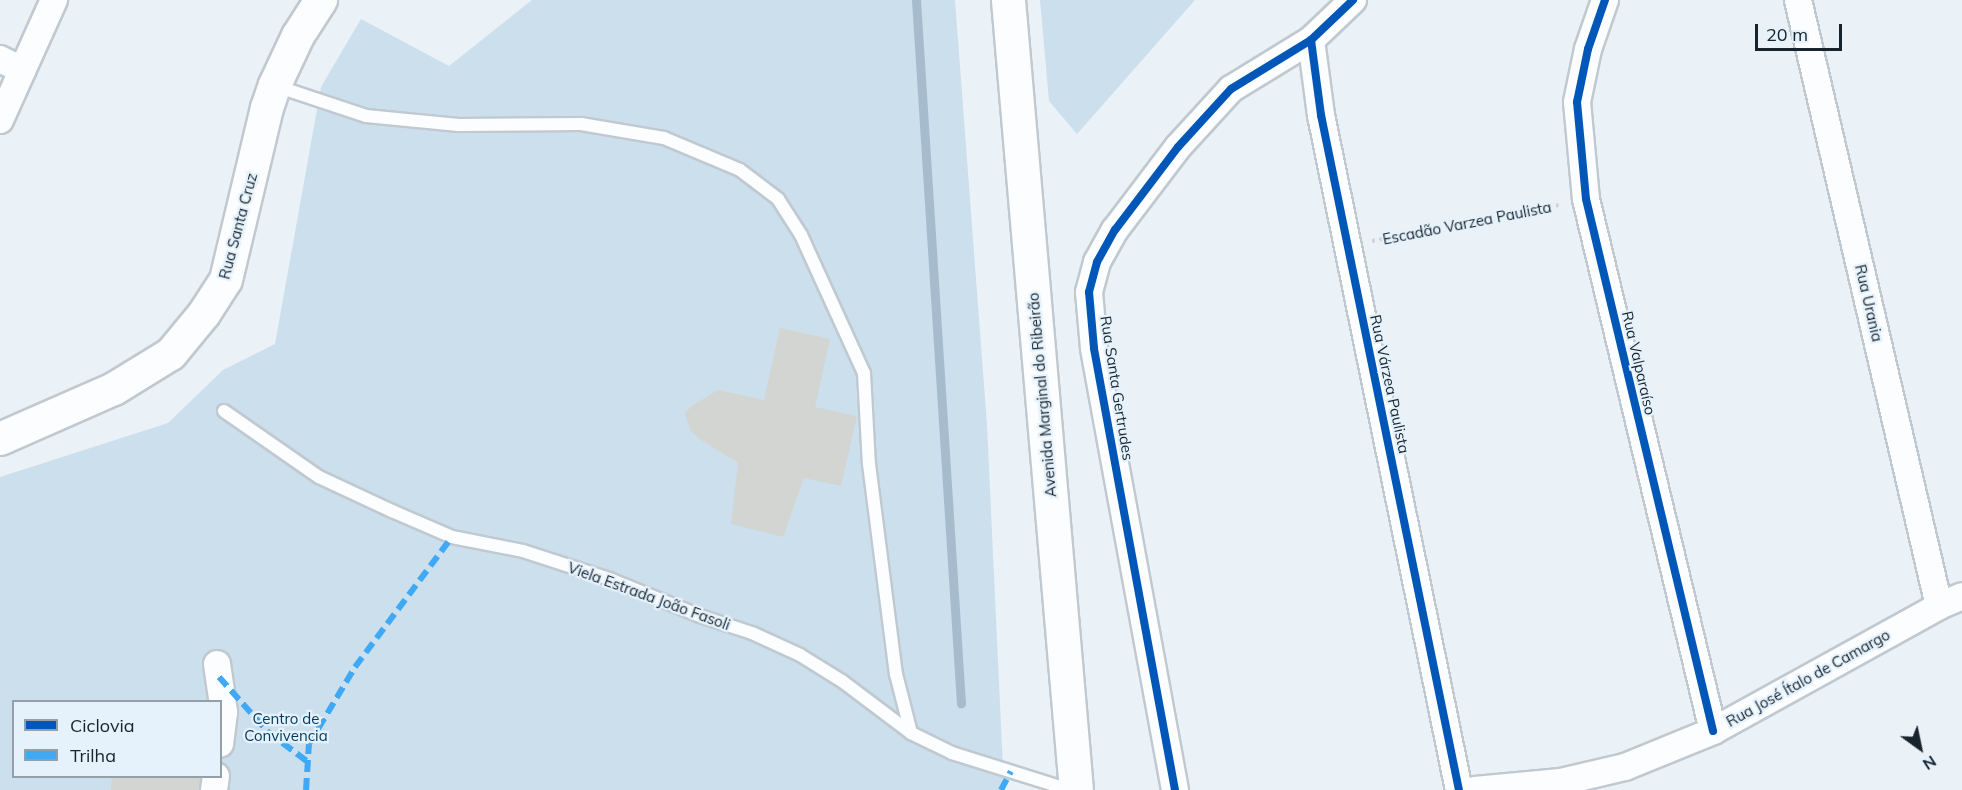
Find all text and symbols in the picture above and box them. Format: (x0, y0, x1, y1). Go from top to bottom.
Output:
scale bar (1758, 12, 1845, 50)
text: 20 m (1766, 23, 1808, 46)
street label: Rua Santa Cruz (215, 171, 261, 281)
street label: Escadão Varzea Paulista (1381, 198, 1553, 248)
street label: Rua Urania (1851, 263, 1887, 343)
street label: Avenida Marginal do Ribeirão (1024, 292, 1060, 498)
street label: Rua Valparaíso (1618, 309, 1660, 417)
street label: Rua Várzea Paulista (1366, 313, 1414, 455)
street label: Rua Santa Gertrudes (1097, 314, 1137, 462)
street label: Viela Estrada João Fasoli (565, 558, 733, 634)
street label: Rua José Ítalo de Camargo (1723, 625, 1893, 731)
legend (12, 700, 222, 778)
park label: Centro de Convivencia (244, 709, 328, 744)
text: Ciclovia (70, 714, 135, 737)
north arrow (1890, 718, 1950, 778)
text: Trilha (70, 744, 116, 767)
text: N (1919, 751, 1940, 775)

